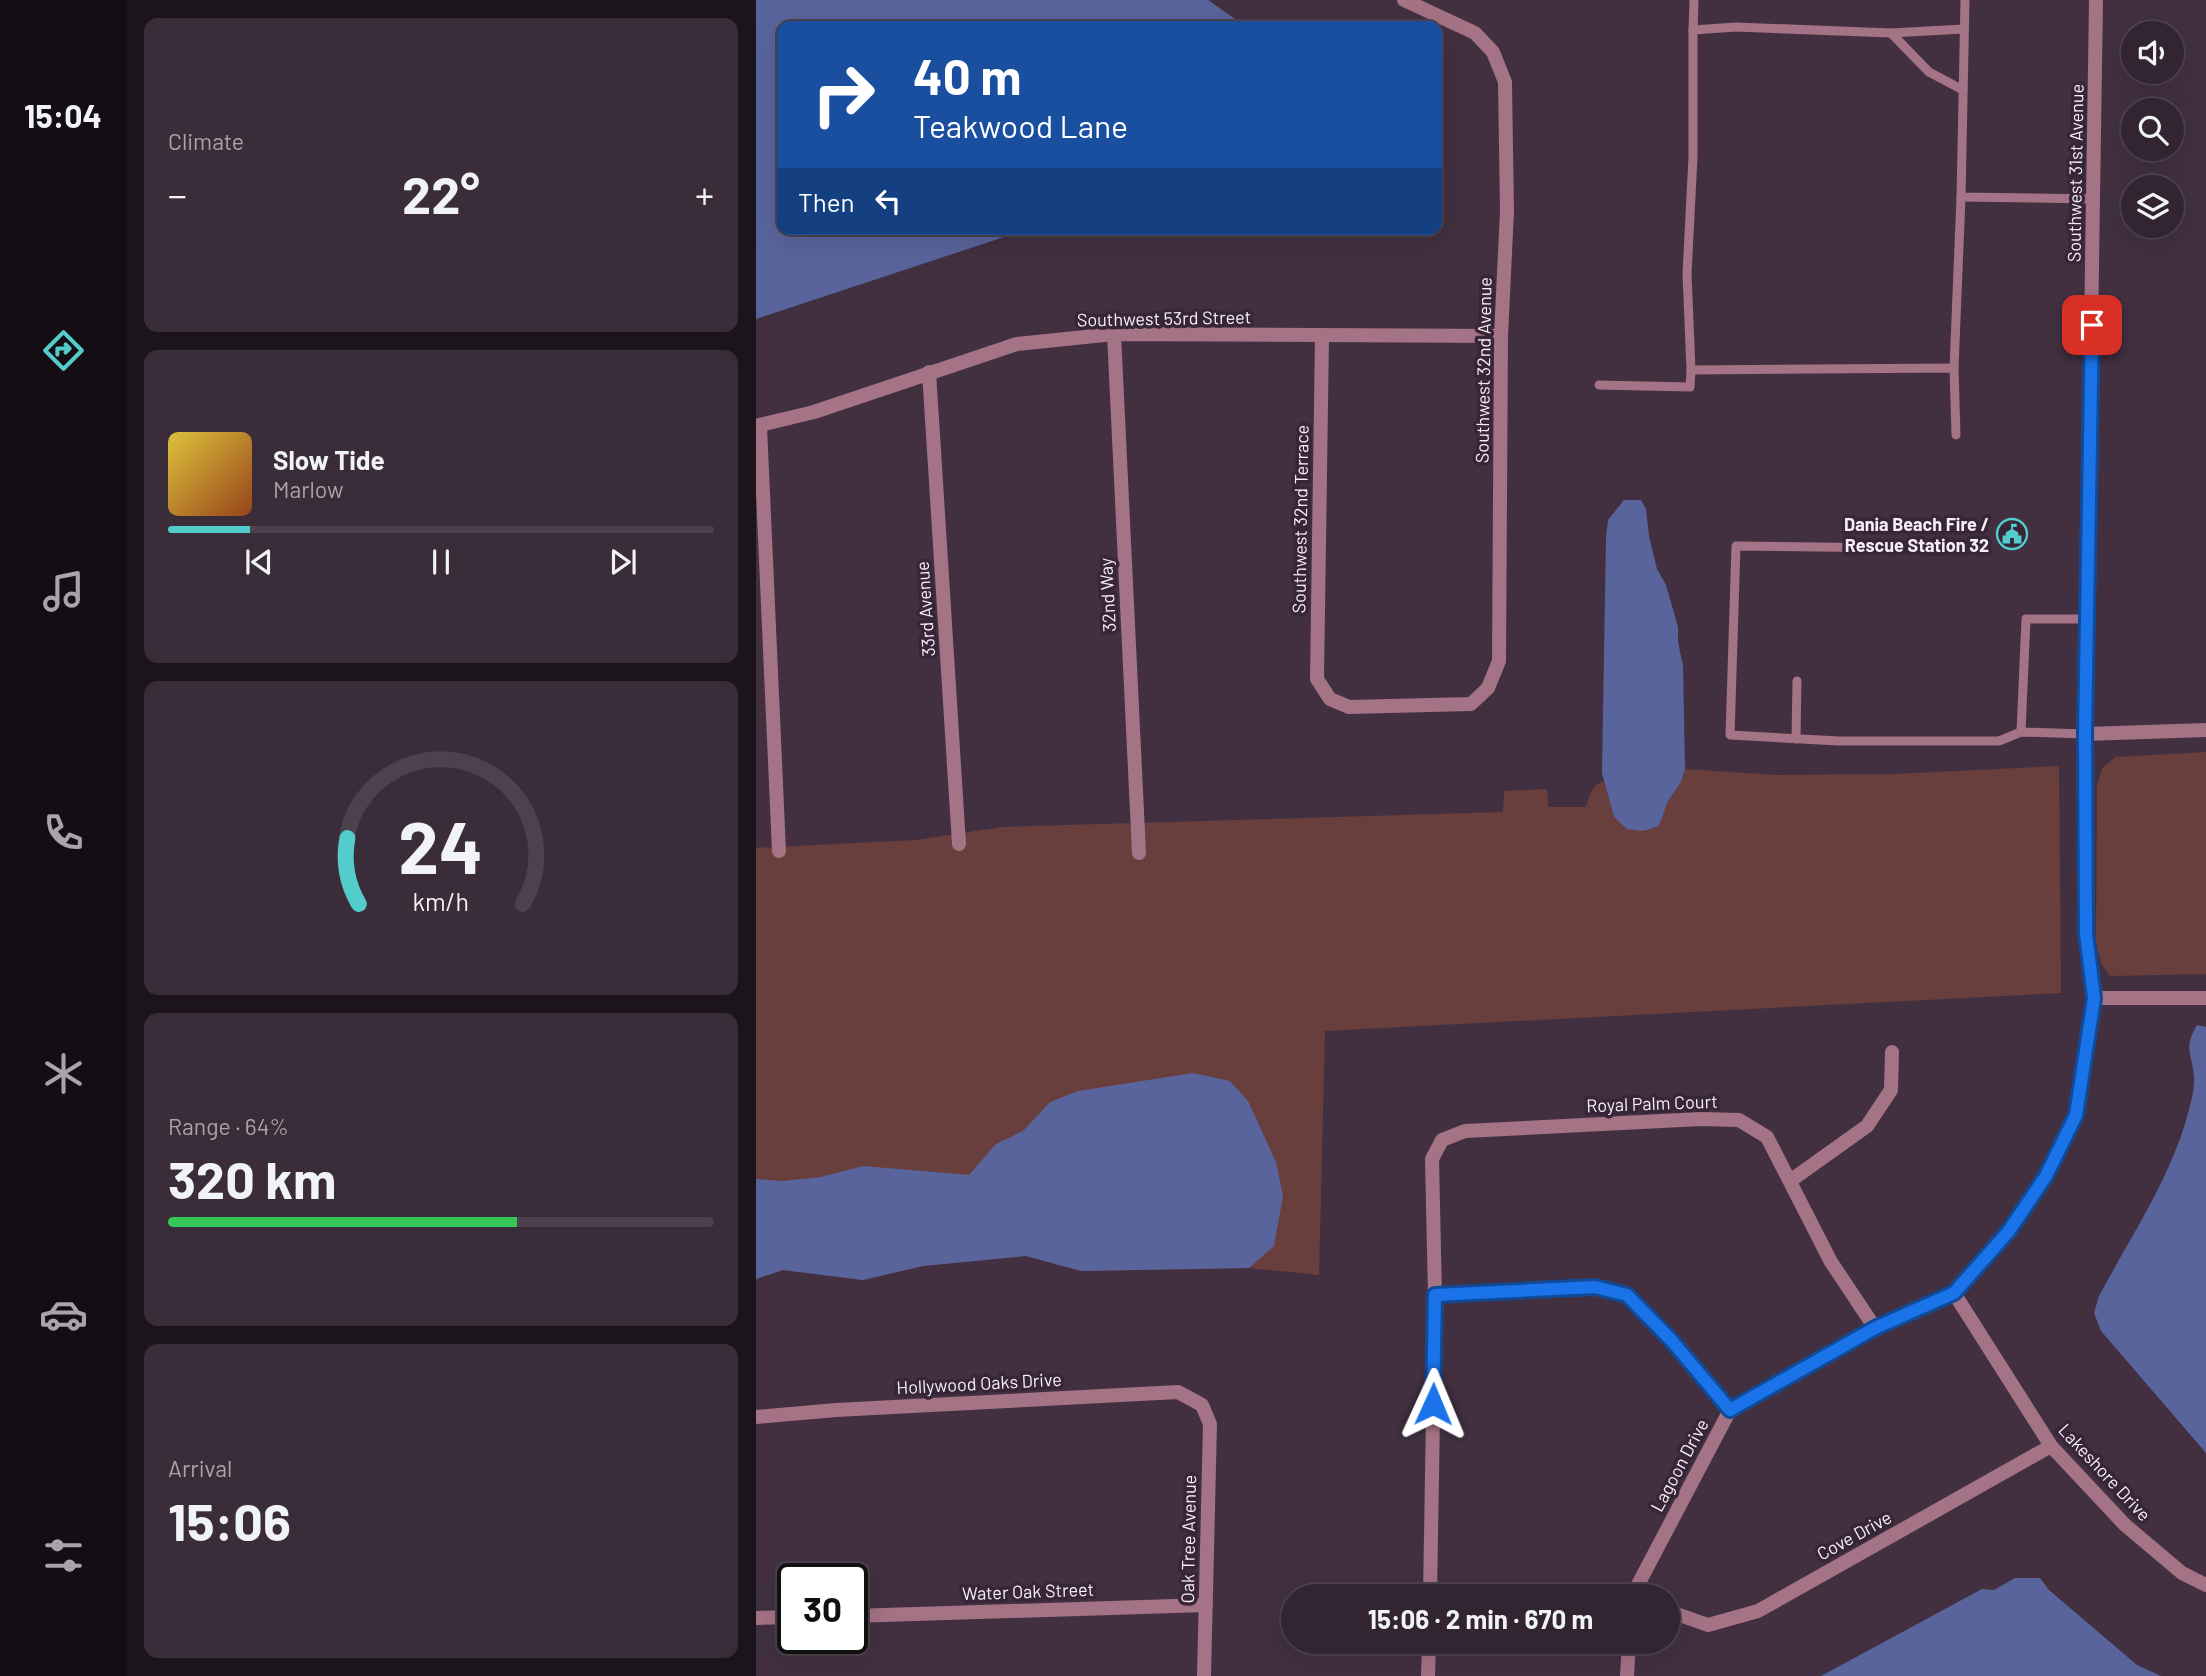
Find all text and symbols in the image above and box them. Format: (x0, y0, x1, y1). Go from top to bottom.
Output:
map controls (2121, 21, 2184, 238)
button: sound (2121, 21, 2184, 84)
text: 40 m (913, 46, 1021, 105)
icon: right (798, 49, 889, 140)
street label: Southwest 31st Avenue (2062, 84, 2088, 262)
text: 15:04 (24, 96, 102, 134)
button: search (2121, 98, 2184, 161)
text: Teakwood Lane (913, 106, 1128, 144)
text: Climate (168, 127, 244, 155)
text: 22° (402, 162, 480, 224)
text: − (168, 171, 187, 217)
text: + (695, 171, 714, 217)
button: layers (2121, 175, 2184, 238)
icon: left (869, 182, 907, 220)
text: Then (798, 186, 855, 217)
street label: Southwest 32nd Avenue (1470, 277, 1496, 463)
pin (2062, 295, 2122, 355)
street label: Southwest 53rd Street (1077, 305, 1251, 331)
icon: arrive (2073, 306, 2111, 344)
icon: directions (39, 326, 88, 375)
street label: Southwest 32nd Terrace (1287, 425, 1313, 613)
text: Slow Tide (273, 444, 385, 475)
text: Marlow (273, 475, 344, 503)
place label: Dania Beach Fire / Rescue Station 32 (1844, 513, 1989, 556)
public building icon: Dania Beach Fire / Rescue Station 32 (1995, 517, 2029, 551)
icon: previous (240, 543, 278, 581)
icon: pause (422, 543, 460, 581)
icon: next (604, 543, 642, 581)
street label: 32nd Way (1094, 557, 1120, 633)
street label: 33rd Avenue (911, 561, 939, 657)
icon: music (39, 567, 88, 616)
text: 24 (399, 801, 483, 889)
icon: phone (39, 808, 88, 857)
text: km/h (413, 886, 469, 916)
icon: climate (39, 1049, 88, 1098)
street label: Royal Palm Court (1586, 1090, 1718, 1116)
text: Range · 64% (168, 1112, 289, 1140)
text: 320 km (168, 1147, 336, 1209)
icon: car (39, 1290, 88, 1339)
position arrow (1396, 1367, 1470, 1441)
street label: Hollywood Oaks Drive (896, 1368, 1062, 1398)
street label: Lagoon Drive (1645, 1415, 1713, 1515)
street label: Lakeshore Drive (2054, 1419, 2156, 1525)
text: Arrival (168, 1454, 232, 1482)
street label: Oak Tree Avenue (1176, 1474, 1200, 1604)
text: 15:06 (168, 1489, 291, 1551)
street label: Cove Drive (1813, 1506, 1895, 1564)
icon: filters (39, 1531, 88, 1580)
speed limit sign: 30 (777, 1563, 868, 1654)
street label: Water Oak Street (962, 1578, 1094, 1604)
text: 15:06 · 2 min · 670 m (1368, 1603, 1593, 1634)

